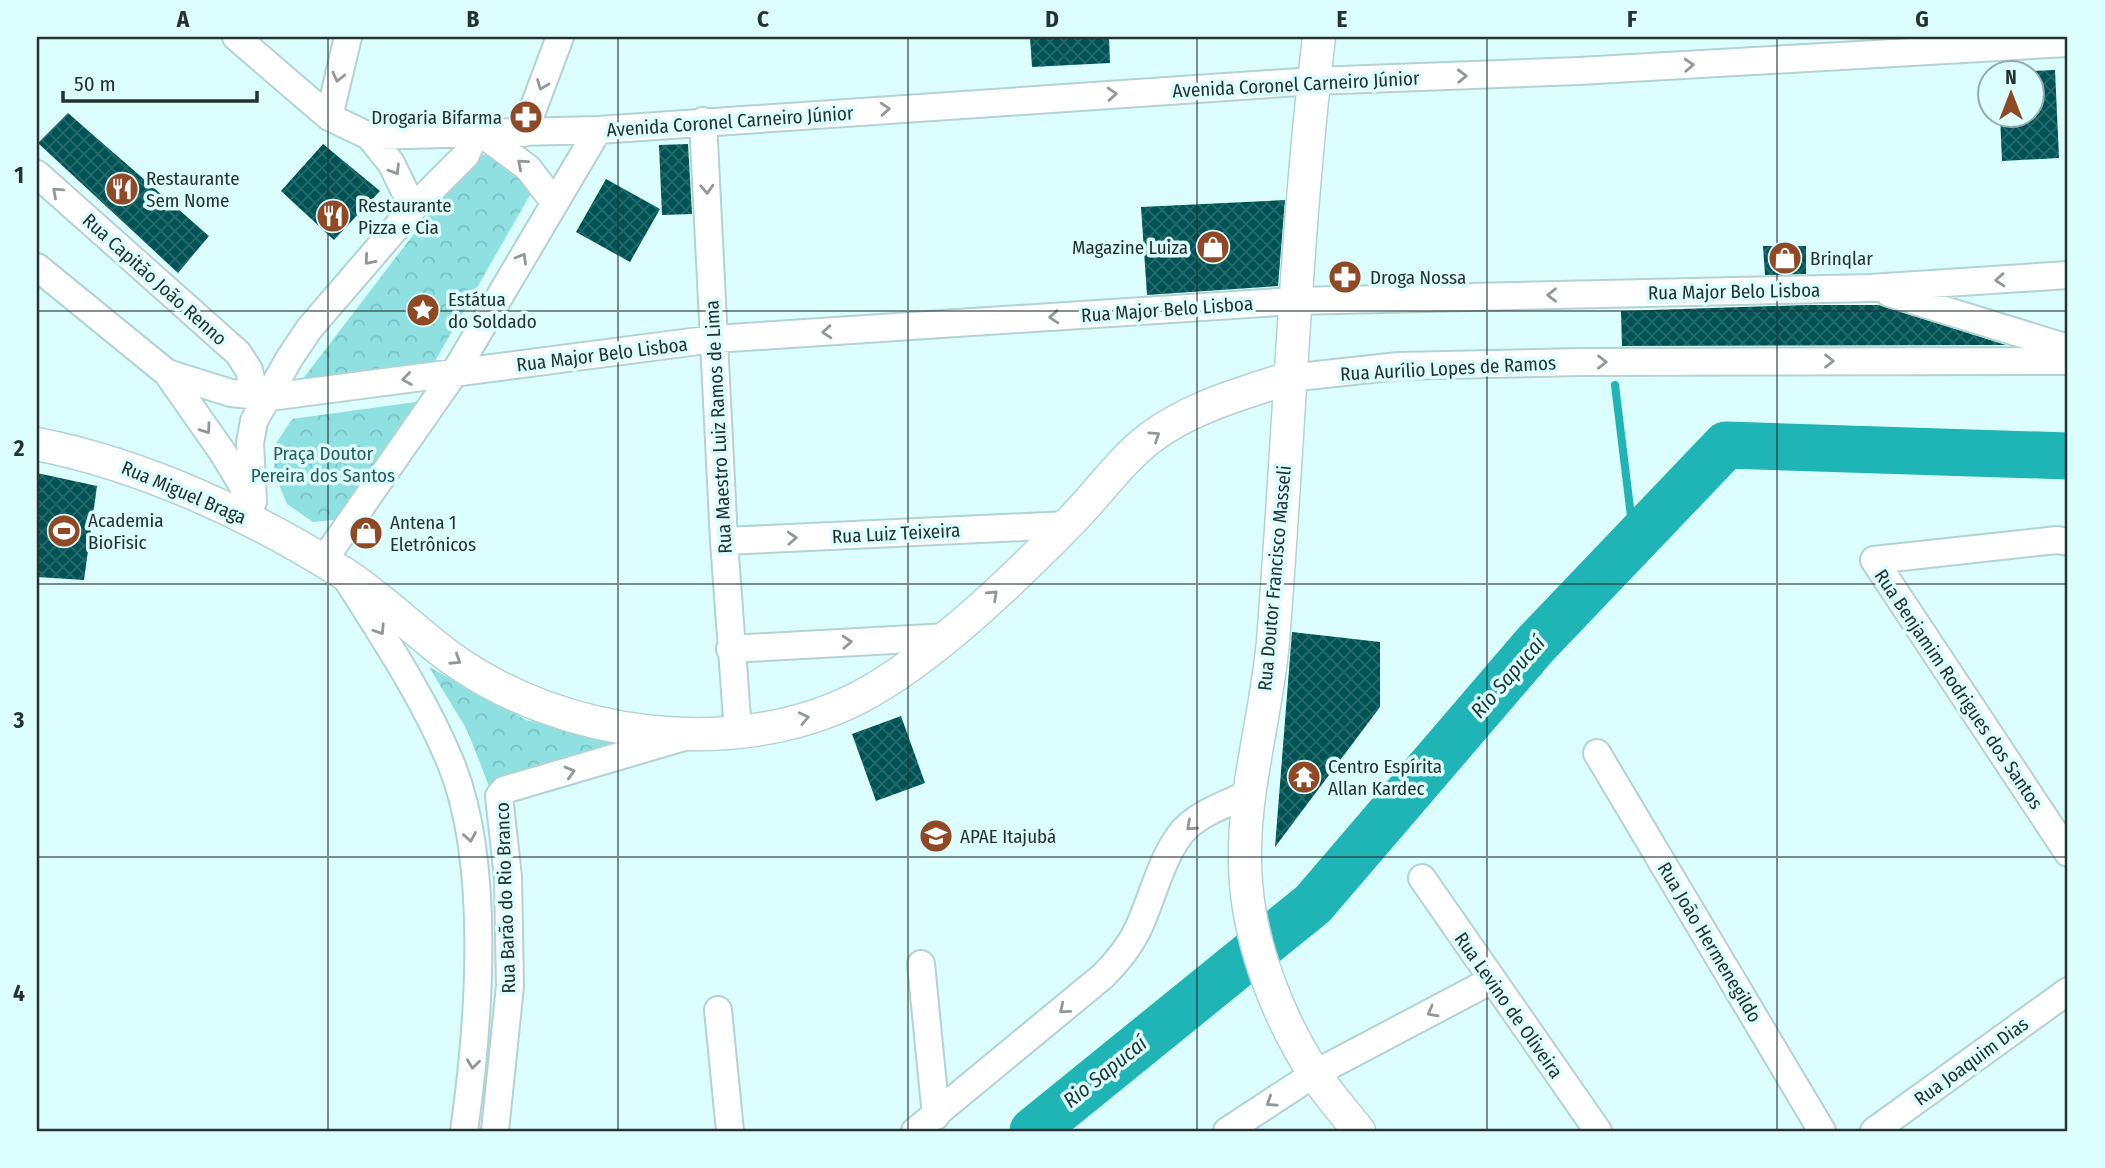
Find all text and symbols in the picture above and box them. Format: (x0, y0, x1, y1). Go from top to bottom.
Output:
text: A (176, 5, 190, 33)
text: B (467, 5, 480, 33)
text: C (757, 5, 769, 33)
text: D (1045, 5, 1059, 33)
text: E (1337, 5, 1348, 33)
text: F (1627, 5, 1637, 33)
text: G (1915, 5, 1929, 33)
one-way arrow (1684, 57, 1695, 72)
scale bar (63, 60, 257, 104)
north arrow (1976, 60, 2046, 130)
text: N (2005, 66, 2017, 89)
street label: Avenida Coronel Carneiro Júnior (1172, 67, 1421, 102)
one-way arrow (1456, 68, 1467, 83)
text: 50 m (74, 71, 116, 97)
one-way arrow (332, 71, 346, 83)
one-way arrow (536, 78, 550, 90)
one-way arrow (1107, 87, 1118, 102)
pharmacy icon: Drogaria Bifarma (507, 98, 545, 136)
street label: Avenida Coronel Carneiro Júnior (606, 101, 855, 142)
one-way arrow (880, 102, 891, 117)
place label: Drogaria Bifarma (371, 106, 502, 129)
one-way arrow (517, 160, 530, 172)
text: 1 (14, 161, 24, 189)
one-way arrow (386, 162, 399, 175)
place label: Restaurante Sem Nome (146, 167, 240, 212)
restaurant icon: Restaurante Sem Nome (103, 170, 141, 208)
one-way arrow (699, 184, 714, 195)
one-way arrow (52, 188, 65, 200)
place label: Restaurante Pizza e Cia (358, 194, 452, 239)
restaurant icon: Restaurante Pizza e Cia (314, 197, 352, 235)
street label: Rua Capitão João Renno (78, 209, 231, 350)
shop icon: Magazine Luiza (1194, 228, 1232, 266)
place label: Magazine Luiza (1072, 236, 1188, 259)
shop icon: Brinqlar (1766, 239, 1804, 277)
place label: Brinqlar (1810, 247, 1873, 270)
one-way arrow (365, 252, 377, 265)
one-way arrow (513, 253, 526, 266)
pharmacy icon: Droga Nossa (1326, 258, 1364, 296)
place label: Droga Nossa (1370, 266, 1466, 289)
one-way arrow (1994, 272, 2005, 287)
street label: Rua Major Belo Lisboa (1648, 278, 1820, 305)
one-way arrow (1547, 287, 1557, 303)
place label: Estátua do Soldado (448, 288, 537, 333)
place icon: Estátua do Soldado (404, 291, 442, 329)
street label: Rua Major Belo Lisboa (1080, 292, 1254, 327)
street label: Rua Maestro Luiz Ramos de Lima (700, 300, 737, 554)
one-way arrow (1049, 309, 1060, 324)
one-way arrow (822, 324, 833, 339)
street label: Rua Major Belo Lisboa (515, 333, 689, 376)
street label: Rua Aurílio Lopes de Ramos (1339, 351, 1557, 386)
one-way arrow (1824, 353, 1835, 369)
one-way arrow (1596, 354, 1607, 369)
one-way arrow (401, 371, 413, 386)
one-way arrow (198, 421, 210, 434)
one-way arrow (1147, 432, 1160, 444)
text: 2 (13, 434, 25, 462)
park label: Praça Doutor Pereira dos Santos (251, 442, 395, 487)
street label: Rua Miguel Braga (118, 456, 250, 529)
street label: Rua Doutor Francisco Masseli (1253, 464, 1296, 692)
place label: Academia BioFisic (88, 509, 164, 554)
place label: Antena 1 Eletrônicos (390, 511, 476, 556)
sports icon: Academia BioFisic (45, 512, 83, 550)
shop icon: Antena 1 Eletrônicos (347, 514, 385, 552)
street label: Rua Luiz Teixeira (831, 519, 961, 548)
one-way arrow (787, 531, 798, 546)
street label: Rua Benjamim Rodrigues dos Santos (1870, 565, 2048, 814)
one-way arrow (985, 591, 998, 603)
one-way arrow (372, 622, 385, 635)
water label: Rio Sapucaí (1465, 629, 1552, 723)
one-way arrow (842, 634, 853, 649)
one-way arrow (448, 652, 461, 665)
text: 3 (13, 706, 25, 734)
one-way arrow (798, 711, 810, 726)
place label: Centro Espírita Allan Kardec (1328, 755, 1442, 800)
temple icon: Centro Espírita Allan Kardec (1285, 758, 1323, 796)
one-way arrow (564, 765, 576, 780)
street label: Rua Barão do Rio Branco (491, 802, 520, 994)
school or university icon: APAE Itajubá (917, 817, 955, 855)
one-way arrow (1186, 817, 1199, 830)
place label: APAE Itajubá (960, 825, 1056, 848)
one-way arrow (462, 831, 477, 843)
street label: Rua João Hermenegildo (1653, 858, 1766, 1026)
street label: Rua Levino de Oliveira (1450, 928, 1568, 1083)
text: 4 (13, 979, 25, 1007)
one-way arrow (1059, 1001, 1072, 1013)
one-way arrow (1426, 1003, 1439, 1017)
street label: Rua Joaquim Dias (1910, 1012, 2033, 1111)
water label: Rio Sapucaí (1058, 1029, 1154, 1114)
one-way arrow (466, 1059, 481, 1070)
one-way arrow (1265, 1094, 1278, 1107)

